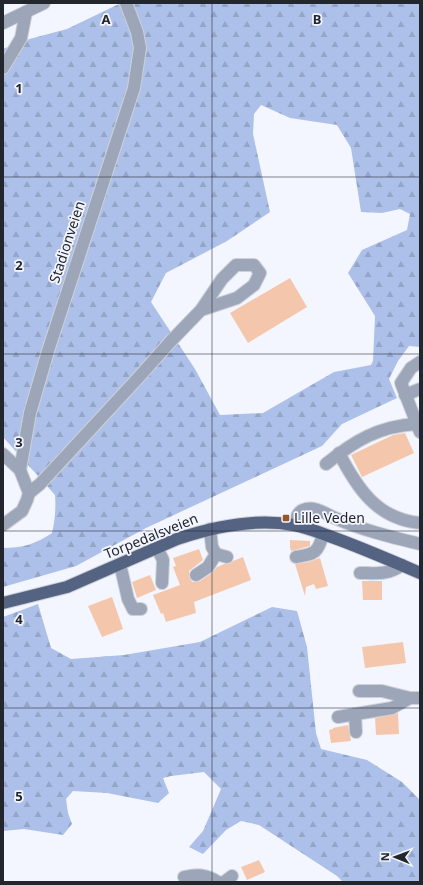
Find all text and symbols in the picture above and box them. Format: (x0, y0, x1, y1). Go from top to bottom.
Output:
text: A (102, 10, 111, 28)
text: B (313, 10, 321, 28)
text: 1 (15, 79, 23, 97)
street label: Stadionveien (44, 198, 89, 285)
text: 2 (15, 256, 23, 274)
text: 3 (15, 433, 23, 451)
street label: Torpedalsveien (101, 508, 201, 563)
place label: Lille Veden (294, 508, 365, 527)
marker: Lille Veden (281, 513, 291, 523)
text: 4 (15, 610, 23, 628)
text: 5 (15, 787, 23, 805)
north arrow (375, 837, 415, 877)
text: N (377, 852, 392, 861)

